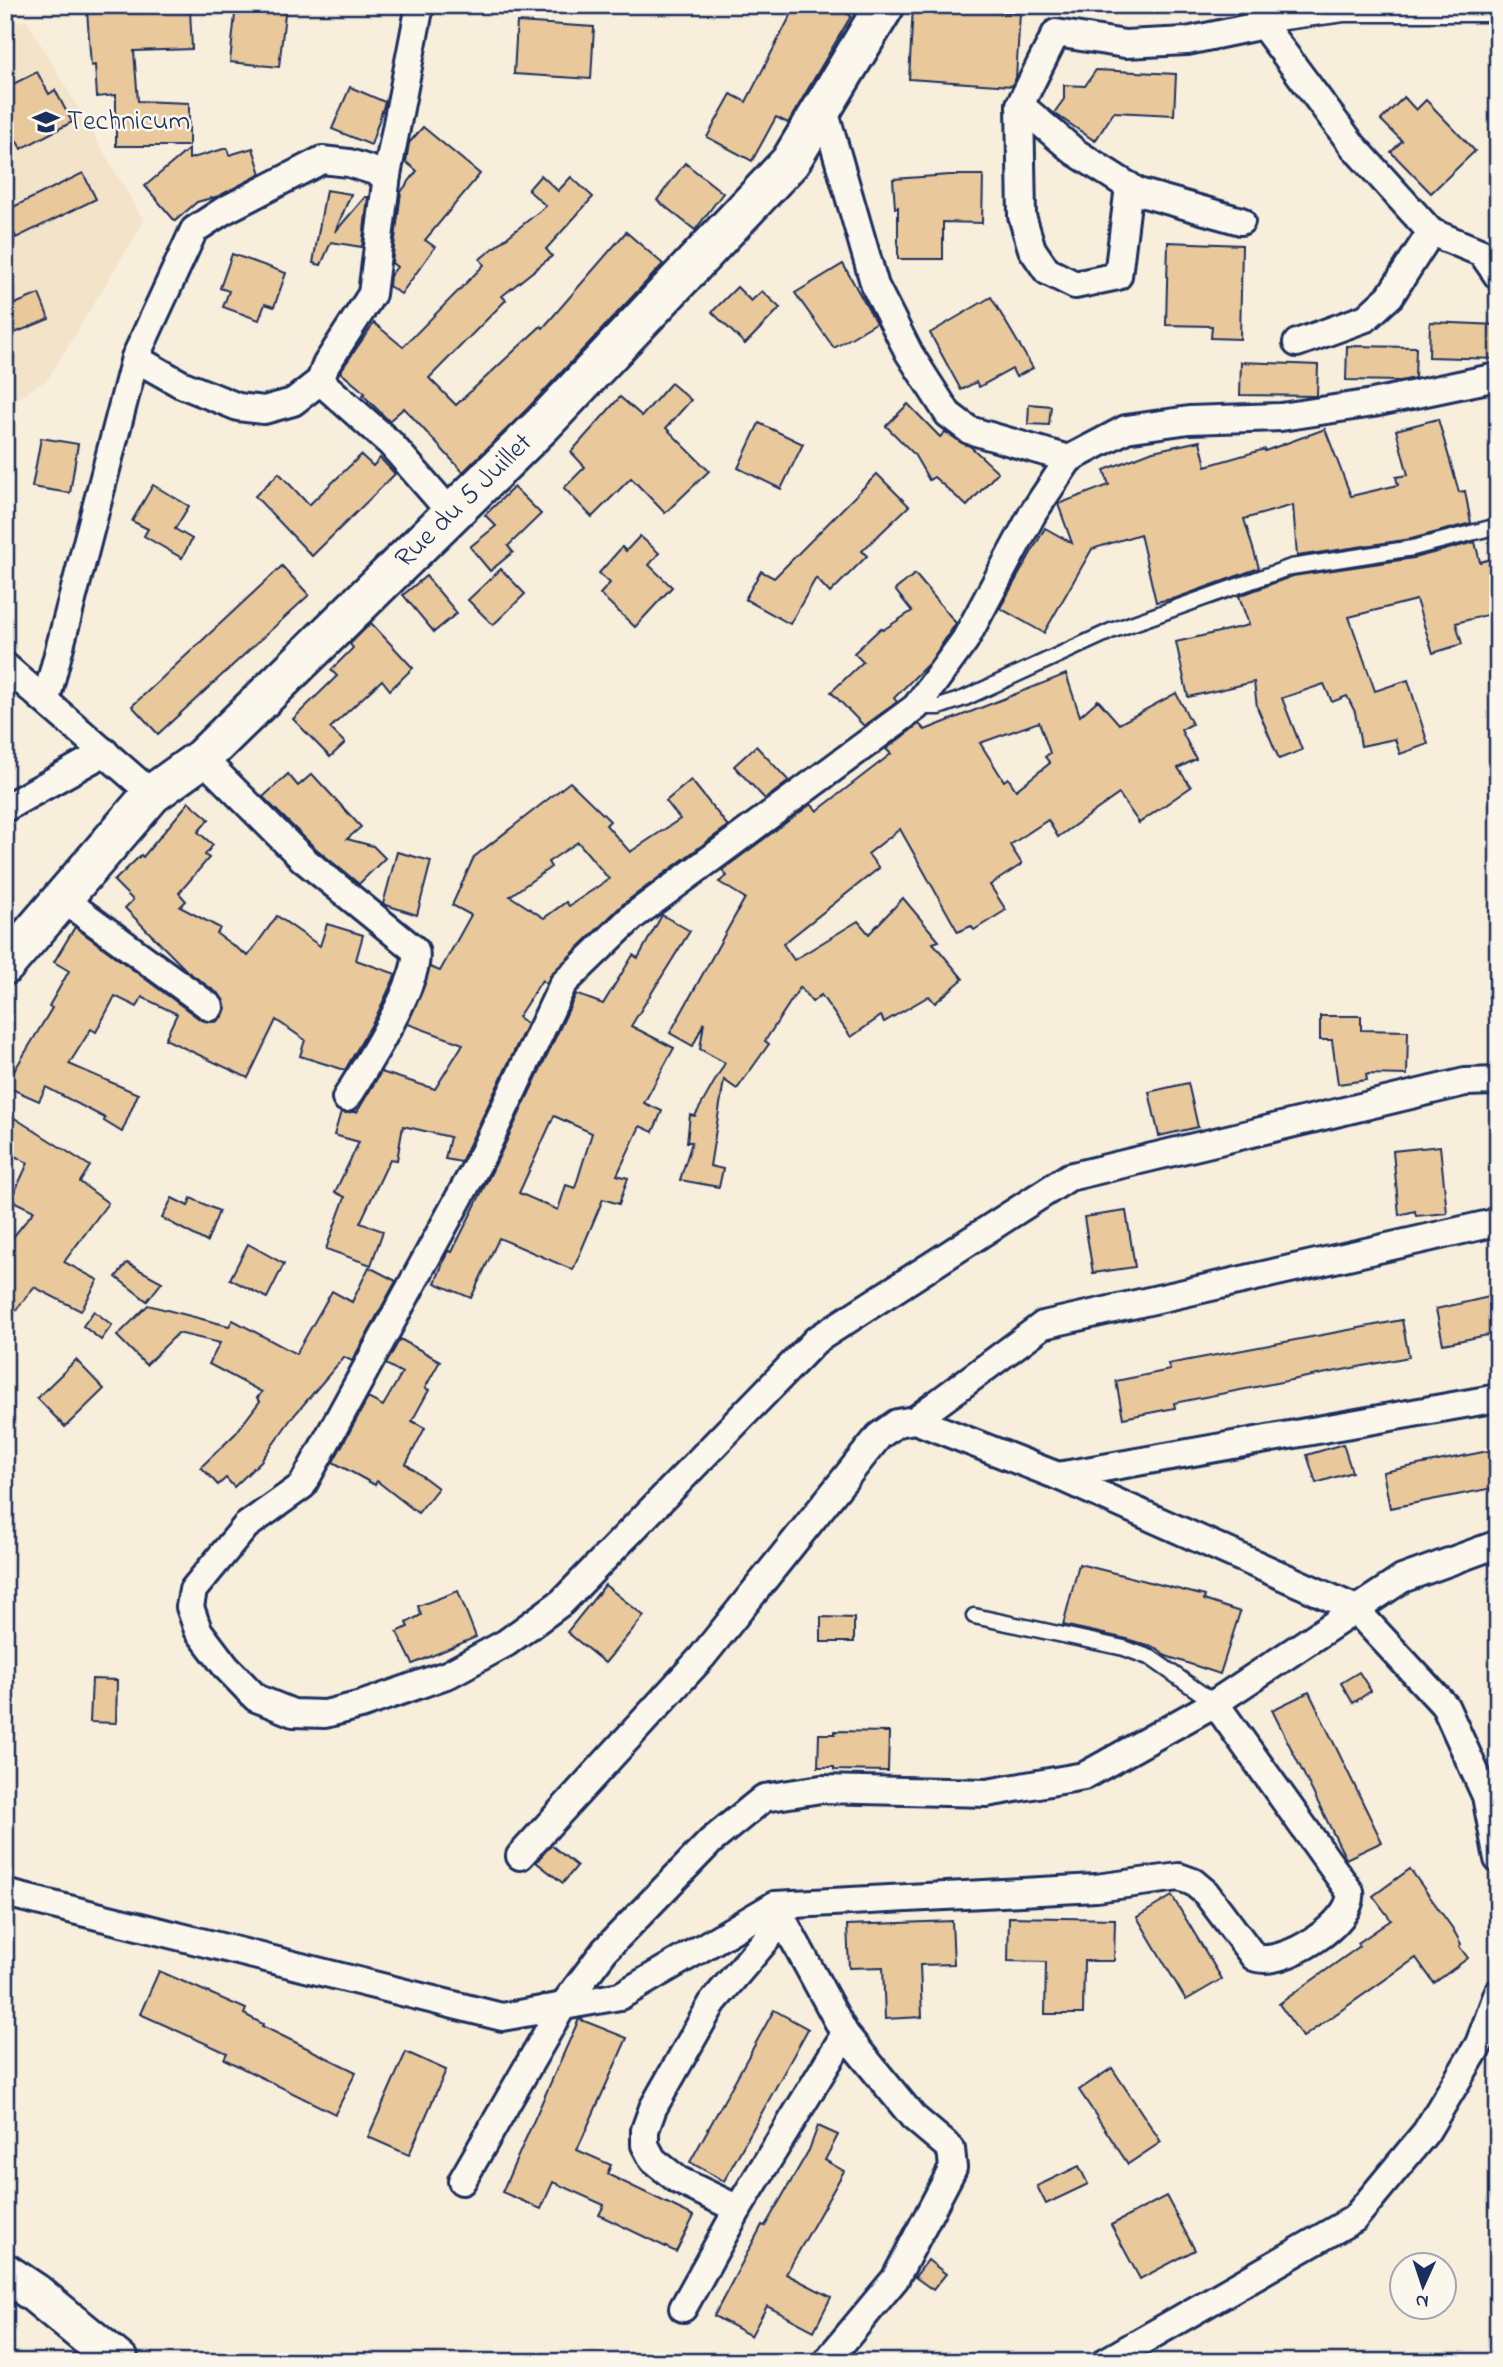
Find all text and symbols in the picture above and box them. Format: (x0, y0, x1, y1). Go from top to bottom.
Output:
place label: Technicum (67, 102, 190, 143)
school or university icon: Technicum (31, 107, 61, 137)
street label: Rue du 5 Juillet (386, 424, 542, 578)
north arrow (1388, 2252, 1458, 2322)
text: N (1415, 2287, 1429, 2314)

